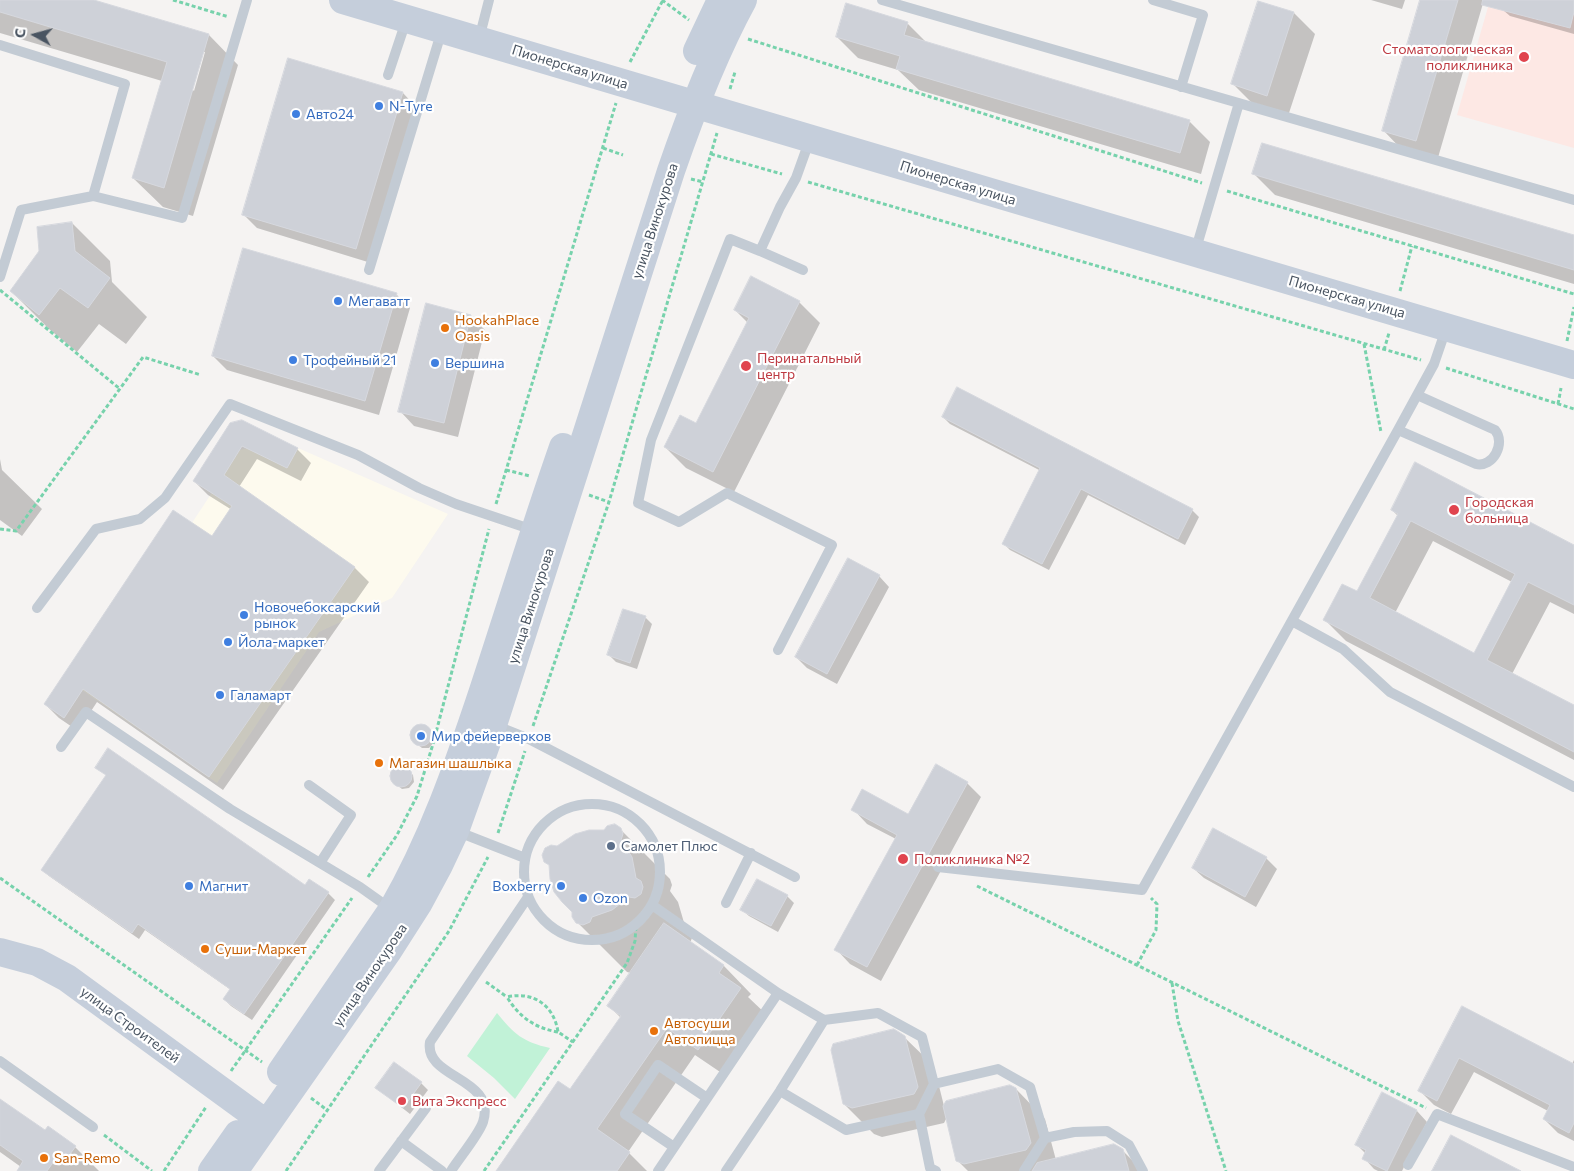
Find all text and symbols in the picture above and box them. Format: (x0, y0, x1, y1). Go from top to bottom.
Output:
north arrow (10, 10, 60, 60)
text: С (11, 27, 29, 39)
street label: Пионерская улица (510, 41, 630, 93)
place label: Cтоматологическая поликлиника (1382, 41, 1513, 74)
marker: Cтоматологическая поликлиника (1517, 50, 1531, 64)
place label: N-Tyre (389, 98, 433, 114)
marker: N-Tyre (373, 100, 385, 112)
place label: Авто24 (306, 106, 354, 122)
marker: Авто24 (290, 108, 302, 120)
street label: Пионерская улица (898, 157, 1018, 209)
street label: улица Винокурова (628, 161, 682, 281)
street label: Пионерская улица (1287, 272, 1407, 322)
place label: Мегаватт (348, 293, 410, 309)
marker: Мегаватт (332, 295, 344, 307)
place label: HookahPlace Oasis (455, 312, 539, 344)
marker: HookahPlace Oasis (439, 322, 451, 334)
place label: Перинатальный центр (757, 350, 862, 382)
place label: Трофейный 21 (303, 352, 396, 368)
marker: Трофейный 21 (287, 354, 299, 366)
place label: Вершина (445, 355, 504, 371)
marker: Вершина (429, 357, 441, 369)
marker: Перинатальный центр (739, 359, 753, 373)
place label: Городская больница (1465, 494, 1534, 526)
marker: Городская больница (1447, 503, 1461, 517)
street label: улица Винокурова (504, 546, 558, 666)
place label: Новочебоксарский рынок (254, 599, 380, 632)
marker: Новочебоксарский рынок (238, 609, 250, 621)
place label: Йола-маркет (238, 634, 325, 650)
marker: Йола-маркет (222, 636, 234, 648)
place label: Галамарт (230, 687, 291, 703)
marker: Галамарт (214, 689, 226, 701)
place label: Мир фейерверков (431, 728, 551, 744)
marker: Мир фейерверков (415, 730, 427, 742)
place label: Магазин шашлыка (389, 755, 512, 771)
marker: Магазин шашлыка (373, 757, 385, 769)
place label: Самолет Плюс (621, 838, 718, 854)
marker: Самолет Плюс (605, 840, 617, 852)
place label: Поликлиника №2 (914, 851, 1030, 867)
marker: Поликлиника №2 (896, 852, 910, 866)
place label: Магнит (199, 878, 248, 894)
place label: Boxberry (492, 878, 551, 894)
marker: Магнит (183, 880, 195, 892)
marker: Boxberry (555, 880, 567, 892)
place label: Ozon (593, 890, 628, 906)
marker: Ozon (577, 892, 589, 904)
street label: улица Винокурова (329, 920, 411, 1030)
place label: Суши-Маркет (215, 941, 307, 957)
marker: Суши-Маркет (199, 943, 211, 955)
street label: улица Строителей (77, 983, 183, 1067)
place label: Автосуши Автопицца (664, 1015, 735, 1048)
marker: Автосуши Автопицца (648, 1025, 660, 1037)
place label: Вита Экспресс (412, 1093, 507, 1109)
marker: Вита Экспресс (396, 1095, 408, 1107)
place label: San-Remo (54, 1150, 120, 1166)
marker: San-Remo (38, 1152, 50, 1164)

